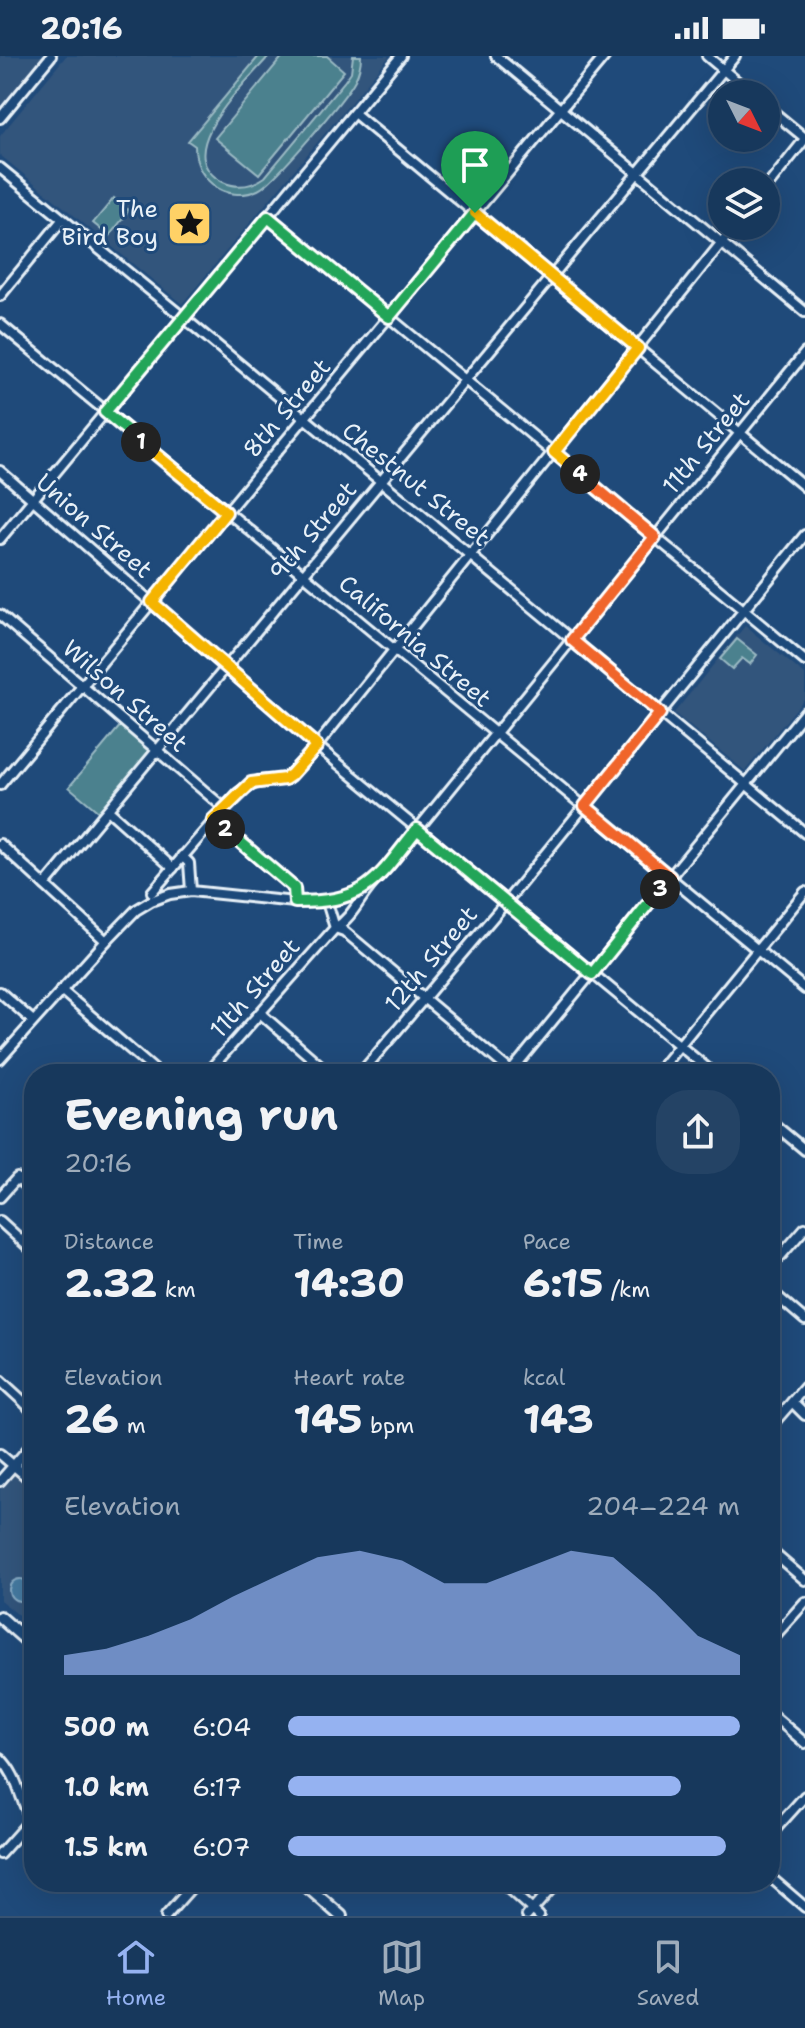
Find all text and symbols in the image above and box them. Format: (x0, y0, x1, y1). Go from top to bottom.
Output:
text: 20:16 (40, 8, 123, 49)
north arrow (708, 80, 780, 152)
map controls (708, 80, 780, 240)
pin (441, 131, 509, 213)
icon: arrive (453, 143, 497, 187)
button: layers (708, 168, 780, 240)
place label: The Bird Boy (61, 193, 158, 253)
place icon: The Bird Boy (165, 199, 213, 247)
street label: 8th Street (236, 352, 338, 464)
street label: 11th Street (655, 385, 757, 501)
street label: Chestnut Street (336, 415, 496, 553)
pin: 1 (121, 422, 161, 462)
text: 1 (136, 427, 146, 456)
pin: 4 (560, 454, 600, 494)
text: 4 (572, 459, 588, 488)
street label: Union Street (29, 466, 159, 586)
street label: 9th Street (262, 475, 364, 587)
street label: California Street (332, 568, 498, 714)
street label: Wilson Street (56, 633, 194, 759)
pin: 2 (205, 809, 245, 849)
text: 2 (217, 814, 233, 843)
pin: 3 (640, 869, 680, 909)
text: 3 (652, 874, 668, 903)
street label: 12th Street (377, 899, 485, 1019)
street label: 11th Street (203, 931, 307, 1045)
text: Evening run (64, 1085, 338, 1144)
button: share (656, 1090, 740, 1174)
text: 20:16 (64, 1145, 133, 1180)
text: Distance (64, 1227, 154, 1256)
text: Time (293, 1227, 344, 1256)
text: Pace (523, 1227, 571, 1256)
text: 2.32 (64, 1256, 157, 1310)
text: 14:30 (293, 1256, 405, 1310)
text: 6:15 (523, 1256, 603, 1310)
text: km (157, 1275, 196, 1304)
text: /km (603, 1275, 650, 1304)
text: Elevation (64, 1363, 162, 1392)
text: Heart rate (293, 1363, 405, 1392)
text: kcal (523, 1363, 565, 1392)
text: 26 (64, 1392, 119, 1446)
text: 145 (293, 1392, 362, 1446)
text: 143 (523, 1392, 594, 1446)
text: m (119, 1411, 146, 1440)
text: bpm (362, 1411, 414, 1440)
text: Elevation (64, 1488, 180, 1523)
text: 204–224 m (586, 1488, 740, 1523)
text: 500 m (64, 1709, 149, 1744)
text: 6:04 (192, 1709, 251, 1744)
text: 1.0 km (64, 1769, 149, 1804)
text: 6:17 (192, 1769, 242, 1804)
text: 1.5 km (64, 1829, 148, 1864)
text: 6:07 (192, 1829, 251, 1864)
tab: Home (106, 1935, 166, 2012)
tab: Map (378, 1935, 425, 2012)
tab: Saved (637, 1935, 699, 2012)

